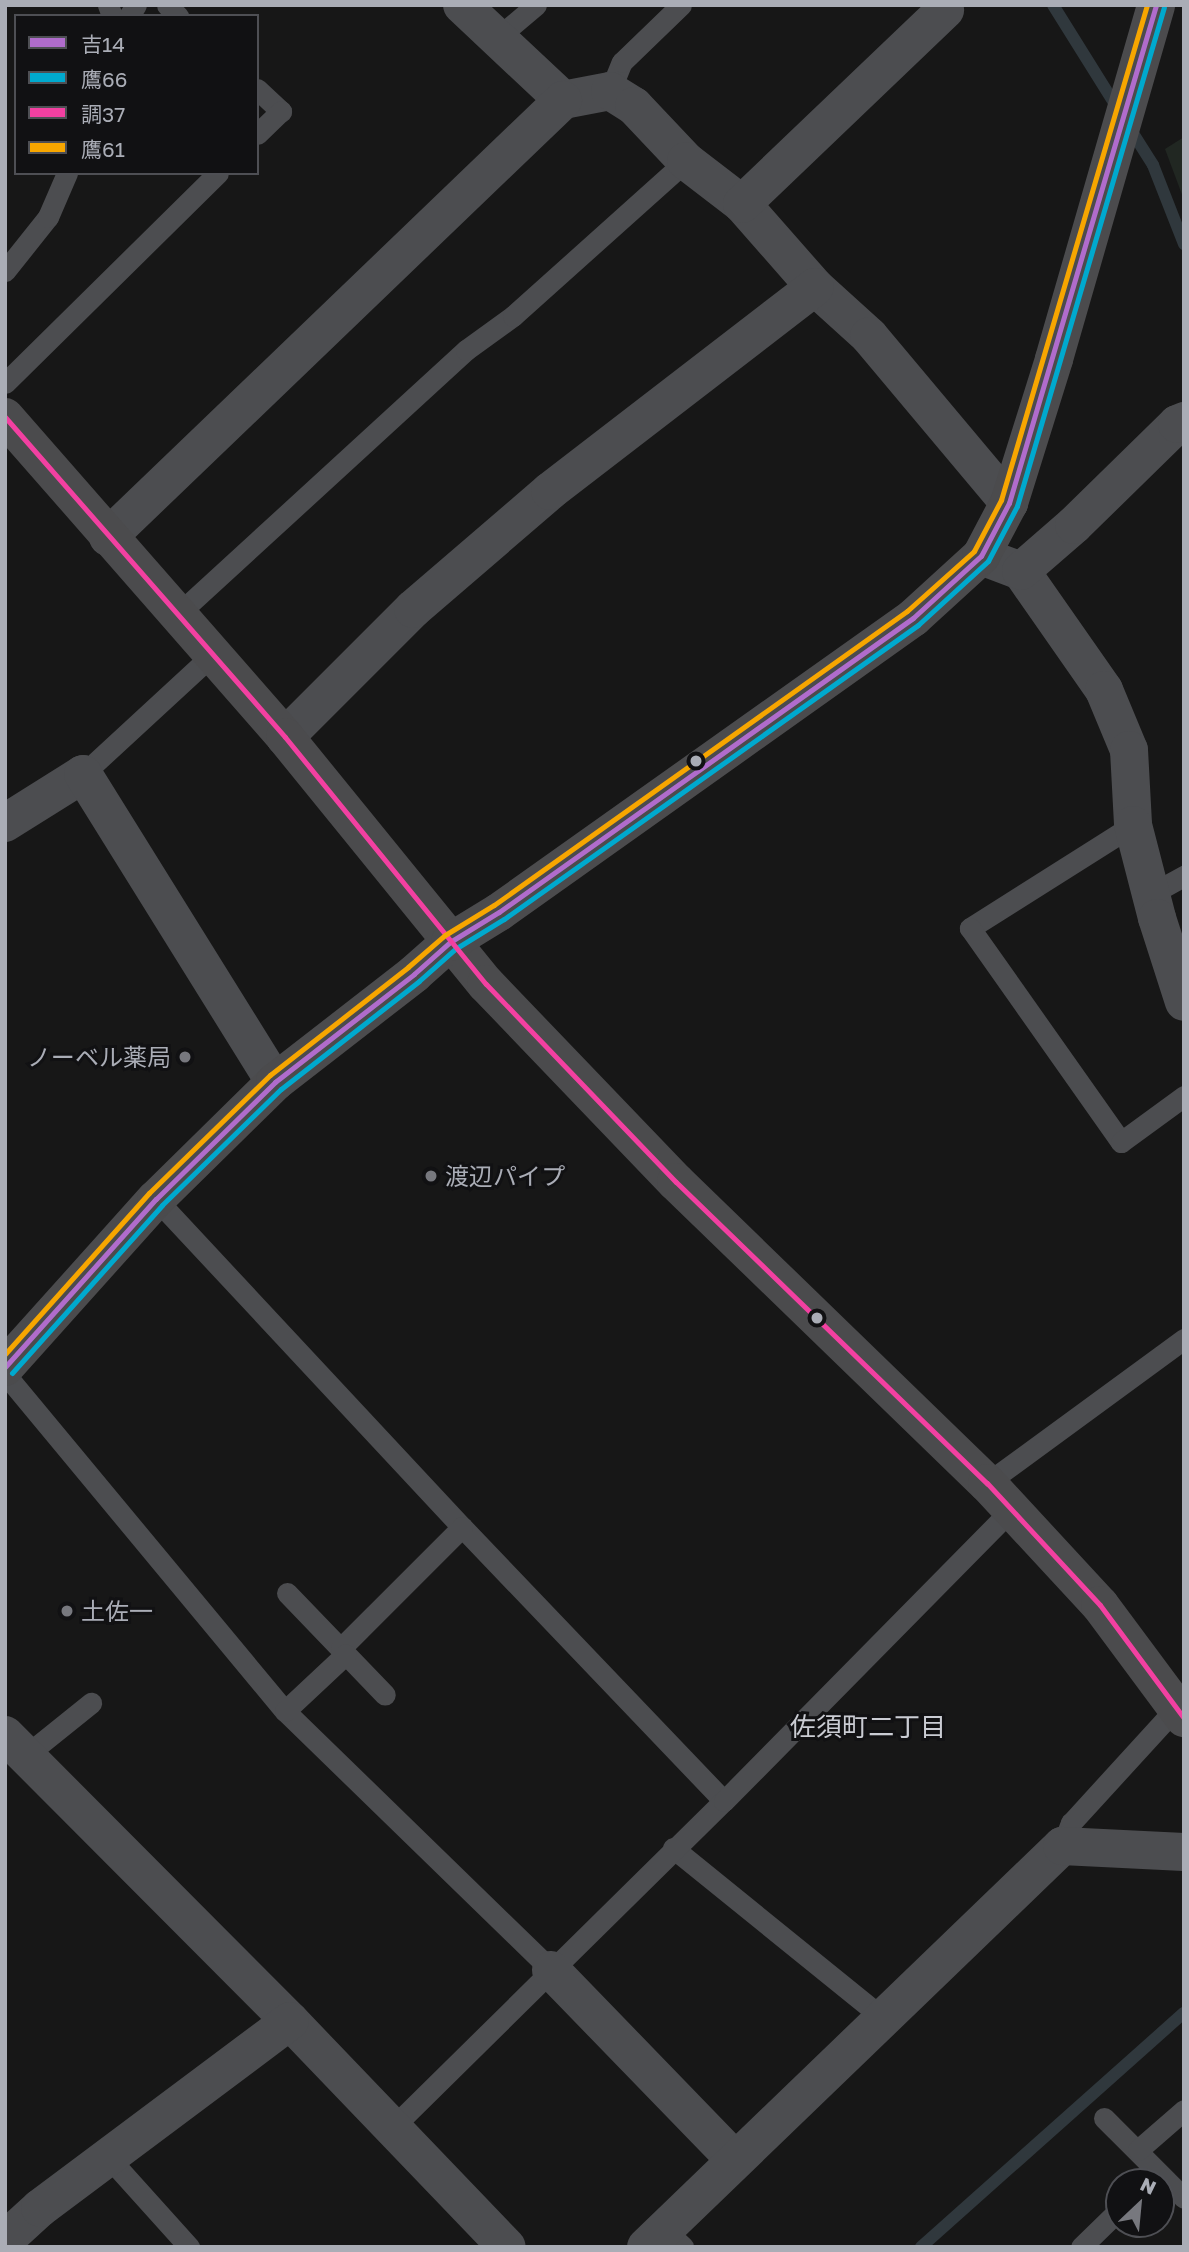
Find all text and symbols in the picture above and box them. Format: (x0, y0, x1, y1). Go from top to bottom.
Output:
legend (14, 14, 259, 175)
text: 吉14 (81, 31, 125, 57)
text: 鷹66 (81, 66, 127, 92)
text: 調37 (81, 101, 125, 127)
text: 鷹61 (81, 136, 125, 162)
unlabelled marker (689, 754, 703, 768)
place label: ノーベル薬局 (27, 1043, 171, 1071)
marker: ノーベル薬局 (177, 1049, 193, 1065)
place label: 渡辺パイプ (445, 1162, 565, 1190)
marker: 渡辺パイプ (423, 1168, 439, 1184)
unlabelled marker (810, 1311, 824, 1325)
place label: 土佐一 (81, 1597, 153, 1625)
marker: 土佐一 (59, 1603, 75, 1619)
district label: 佐須町二丁目 (790, 1711, 946, 1743)
north arrow (1105, 2168, 1175, 2238)
text: N (1137, 2172, 1160, 2199)

